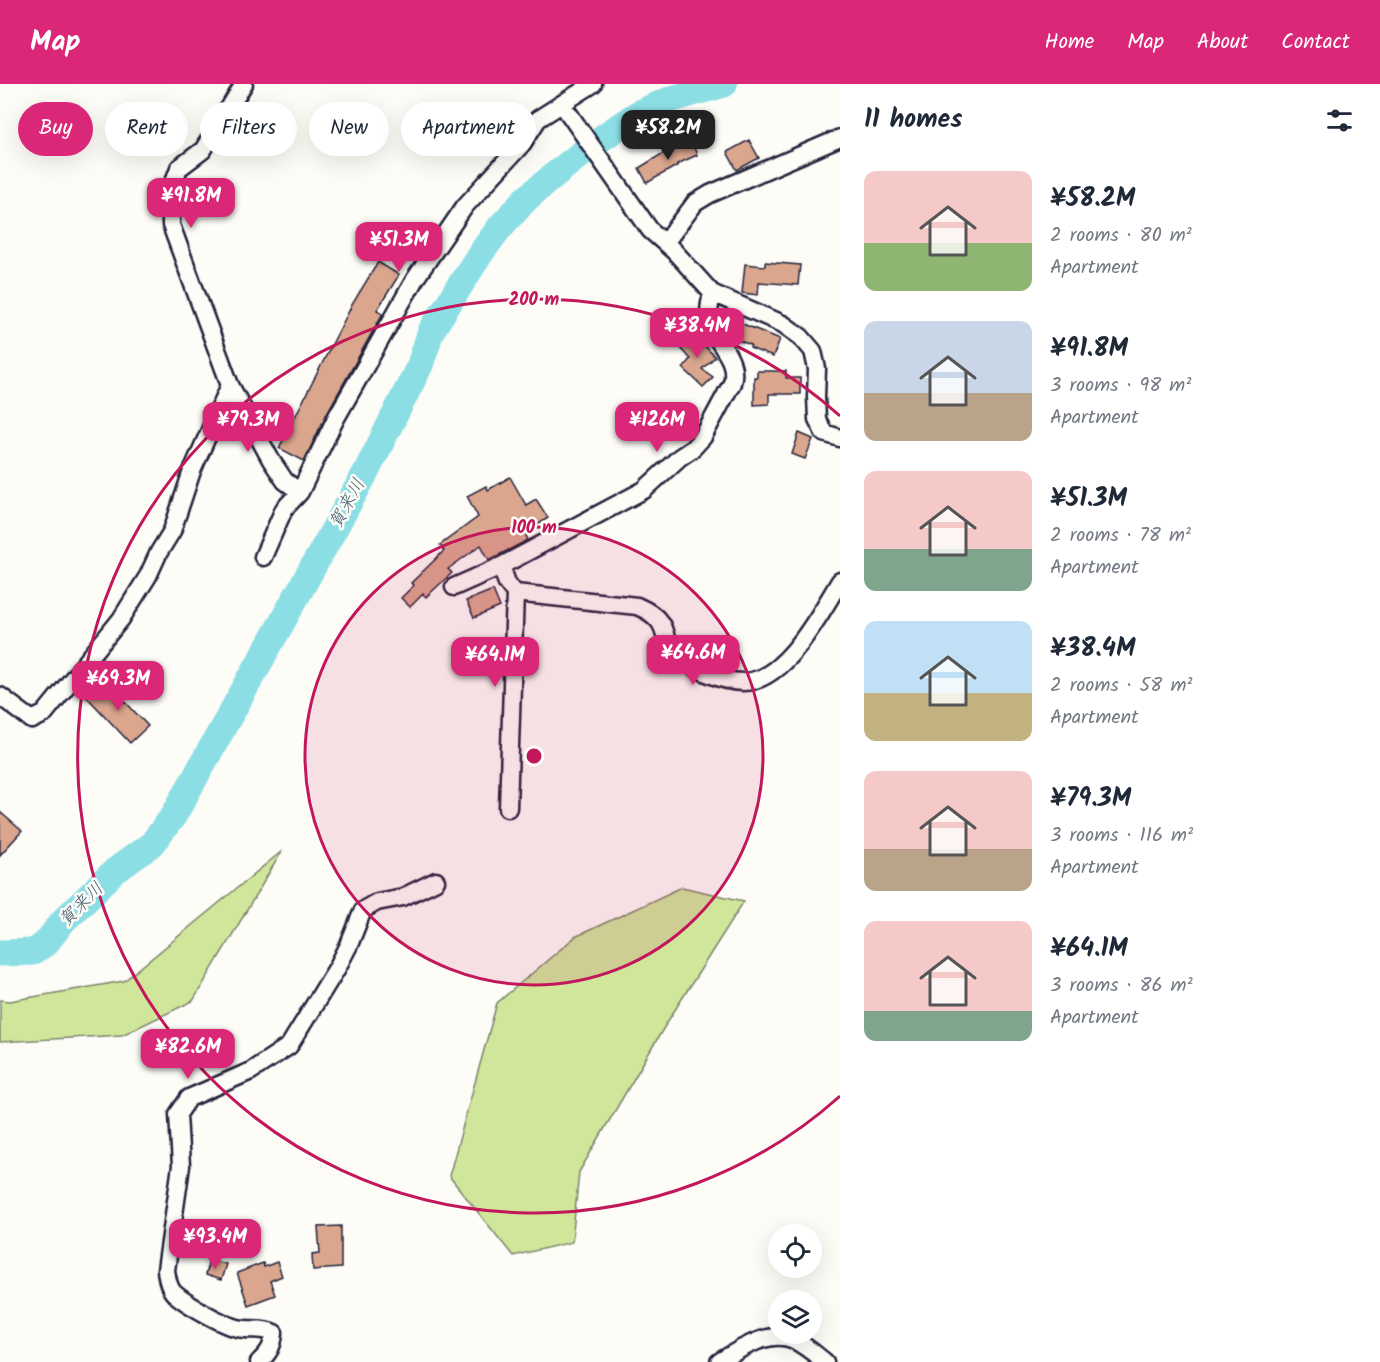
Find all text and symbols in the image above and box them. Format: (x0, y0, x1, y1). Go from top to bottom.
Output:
text: Map (30, 20, 81, 65)
text: Home (1045, 26, 1094, 59)
text: Map (1127, 26, 1164, 59)
text: About (1197, 26, 1248, 59)
text: Contact (1281, 26, 1350, 59)
text: 11 homes (864, 99, 962, 141)
chip: Buy (18, 102, 93, 156)
chip: Rent (105, 102, 188, 156)
chip: Filters (200, 102, 297, 156)
chip: New (309, 102, 389, 156)
chip: Apartment (401, 102, 536, 156)
icon: filters (1323, 104, 1356, 137)
pin: ¥58.2M (619, 110, 717, 161)
text: ¥58.2M (635, 113, 701, 145)
pin: ¥91.8M (142, 178, 240, 229)
text: ¥58.2M (1050, 178, 1135, 220)
text: ¥91.8M (161, 181, 221, 213)
icon: home (912, 195, 984, 267)
text: 2 rooms · 80 m² (1050, 220, 1192, 252)
pin: ¥51.3M (350, 222, 448, 273)
text: ¥51.3M (369, 225, 429, 257)
text: Apartment (1050, 252, 1139, 284)
text: 200 m (509, 286, 560, 315)
pin: ¥38.4M (648, 308, 746, 359)
text: ¥38.4M (664, 311, 730, 343)
text: ¥91.8M (1050, 328, 1128, 370)
icon: home (912, 345, 984, 417)
text: 3 rooms · 98 m² (1050, 370, 1191, 402)
pin: ¥79.3M (199, 402, 297, 453)
pin: ¥126M (615, 402, 699, 453)
text: Apartment (1050, 402, 1139, 434)
text: ¥79.3M (217, 405, 279, 437)
text: ¥126M (629, 405, 685, 437)
water label: 賀来川 (322, 473, 374, 535)
text: ¥51.3M (1050, 478, 1127, 520)
icon: home (912, 495, 984, 567)
text: 100 m (511, 514, 557, 543)
text: 2 rooms · 78 m² (1050, 520, 1191, 552)
text: Apartment (1050, 552, 1139, 584)
text: ¥38.4M (1050, 628, 1136, 670)
pin: ¥64.6M (644, 635, 742, 686)
pin: ¥64.1M (446, 637, 544, 688)
text: ¥64.6M (661, 638, 725, 670)
text: ¥64.1M (465, 640, 525, 672)
icon: home (912, 645, 984, 717)
pin: ¥69.3M (69, 661, 167, 712)
text: ¥69.3M (86, 664, 150, 696)
text: 2 rooms · 58 m² (1050, 670, 1192, 702)
text: Apartment (1050, 702, 1139, 734)
centre of rings (524, 746, 544, 766)
text: ¥79.3M (1050, 778, 1131, 820)
icon: home (912, 795, 984, 867)
text: 3 rooms · 116 m² (1050, 820, 1193, 852)
text: Apartment (1050, 852, 1139, 884)
water label: 賀来川 (53, 876, 111, 934)
text: ¥64.1M (1050, 928, 1128, 970)
icon: home (912, 945, 984, 1017)
text: 3 rooms · 86 m² (1050, 970, 1193, 1002)
text: Apartment (1050, 1002, 1139, 1034)
pin: ¥82.6M (139, 1029, 237, 1080)
text: ¥82.6M (155, 1032, 221, 1064)
pin: ¥93.4M (166, 1219, 264, 1270)
text: ¥93.4M (183, 1222, 247, 1254)
map controls (768, 1224, 822, 1344)
button: locate (768, 1224, 822, 1278)
button: layers (768, 1290, 822, 1344)

